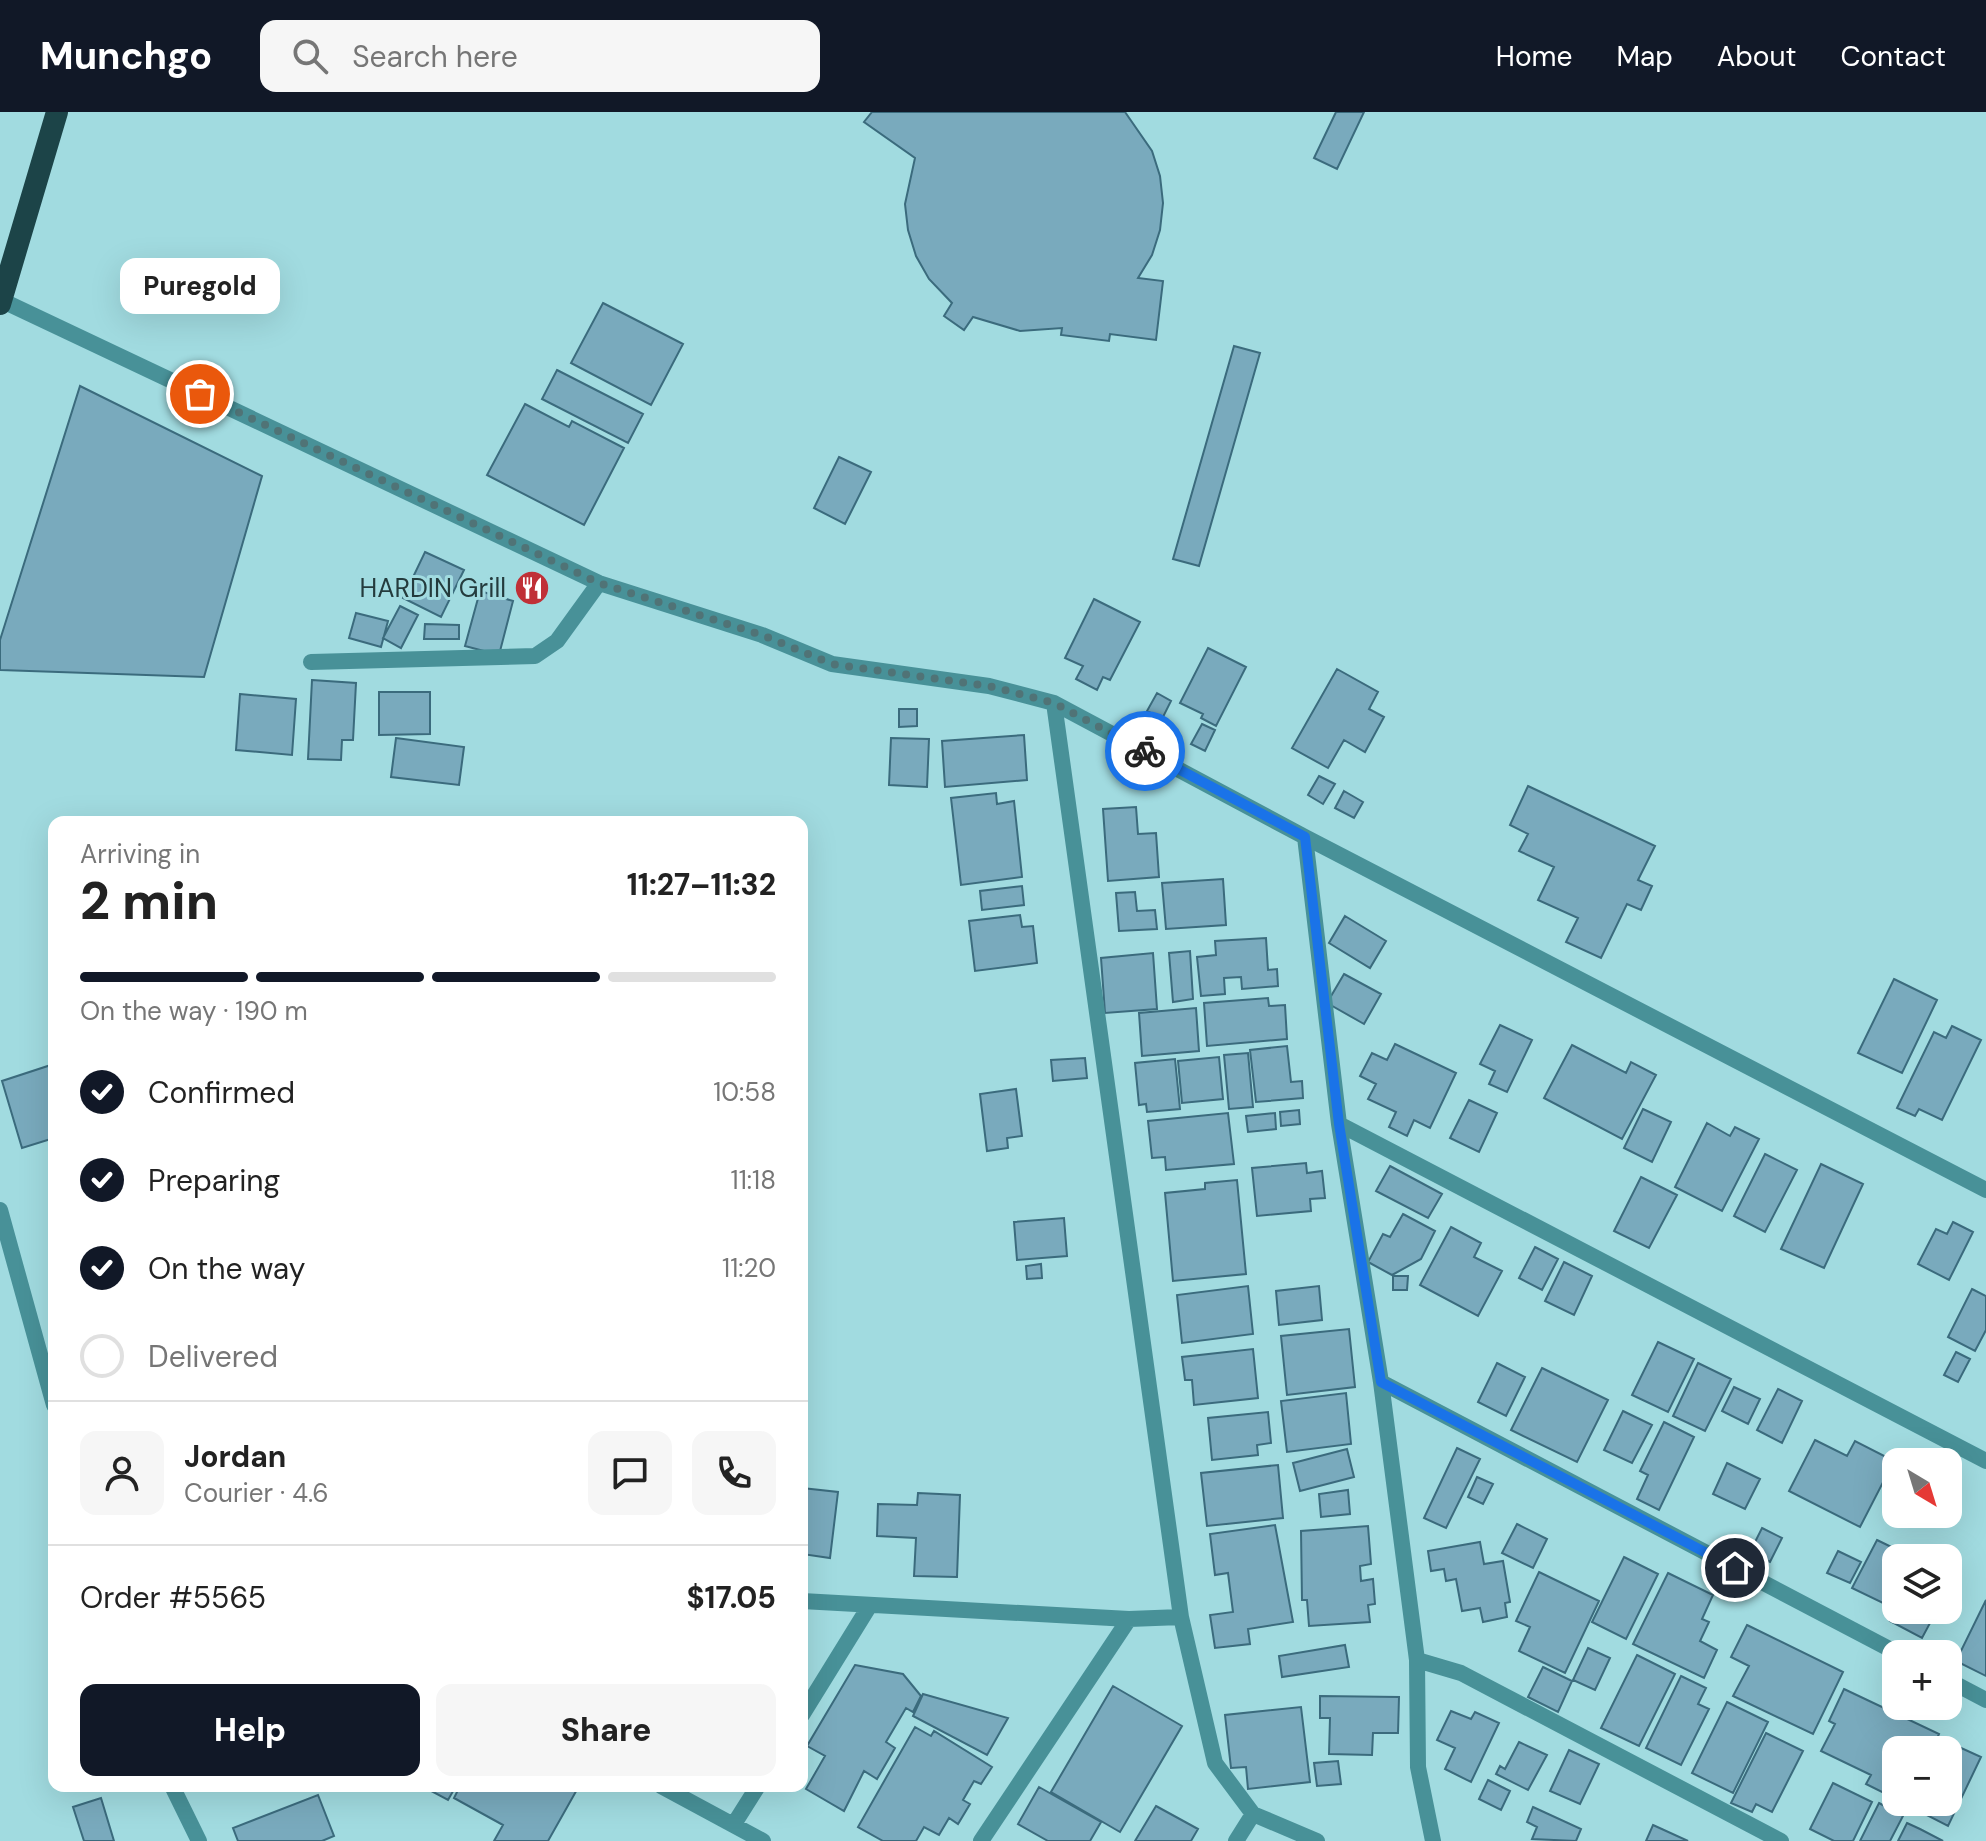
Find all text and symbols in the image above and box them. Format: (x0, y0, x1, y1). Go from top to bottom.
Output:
search box (260, 20, 820, 92)
text: Munchgo (40, 31, 212, 81)
icon: search (288, 34, 332, 78)
text: Search here (352, 37, 518, 76)
text: Home (1496, 38, 1572, 75)
text: Map (1616, 38, 1673, 75)
text: About (1717, 38, 1796, 75)
text: Contact (1840, 38, 1946, 75)
callout: Puregold (120, 258, 280, 314)
text: Puregold (143, 269, 257, 303)
pin (166, 360, 234, 428)
icon: bag (178, 372, 222, 416)
restaurant icon: HARDIN Grill (513, 569, 551, 607)
place label: HARDIN Grill (360, 571, 506, 605)
courier (1105, 711, 1185, 791)
icon: bike (1123, 729, 1167, 773)
text: Arriving in (80, 837, 200, 871)
text: 11:27–11:32 (627, 865, 776, 904)
text: 2 min (80, 867, 218, 935)
text: On the way · 190 m (80, 994, 308, 1028)
icon: check (80, 1070, 124, 1114)
text: Confirmed (148, 1073, 295, 1112)
text: 10:58 (713, 1075, 776, 1109)
icon: check (80, 1158, 124, 1202)
text: Preparing (148, 1161, 280, 1200)
text: 11:18 (731, 1163, 776, 1197)
icon: check (80, 1246, 124, 1290)
text: On the way (148, 1249, 305, 1288)
text: 11:20 (722, 1251, 776, 1285)
text: Delivered (148, 1337, 278, 1376)
button: person (80, 1431, 164, 1515)
button: chat (588, 1431, 672, 1515)
button: phone (692, 1431, 776, 1515)
text: Jordan (184, 1437, 286, 1476)
north arrow (1882, 1448, 1962, 1528)
map controls (1882, 1448, 1962, 1816)
text: Courier · 4.6 (184, 1476, 329, 1510)
pin (1701, 1534, 1769, 1602)
button: layers (1882, 1544, 1962, 1624)
icon: home (1713, 1546, 1757, 1590)
text: Order #5565 (80, 1578, 266, 1617)
text: $17.05 (687, 1578, 776, 1617)
button: + (1882, 1640, 1962, 1720)
button: Help (80, 1684, 420, 1776)
button: Share (436, 1684, 776, 1776)
button: − (1882, 1736, 1962, 1816)

